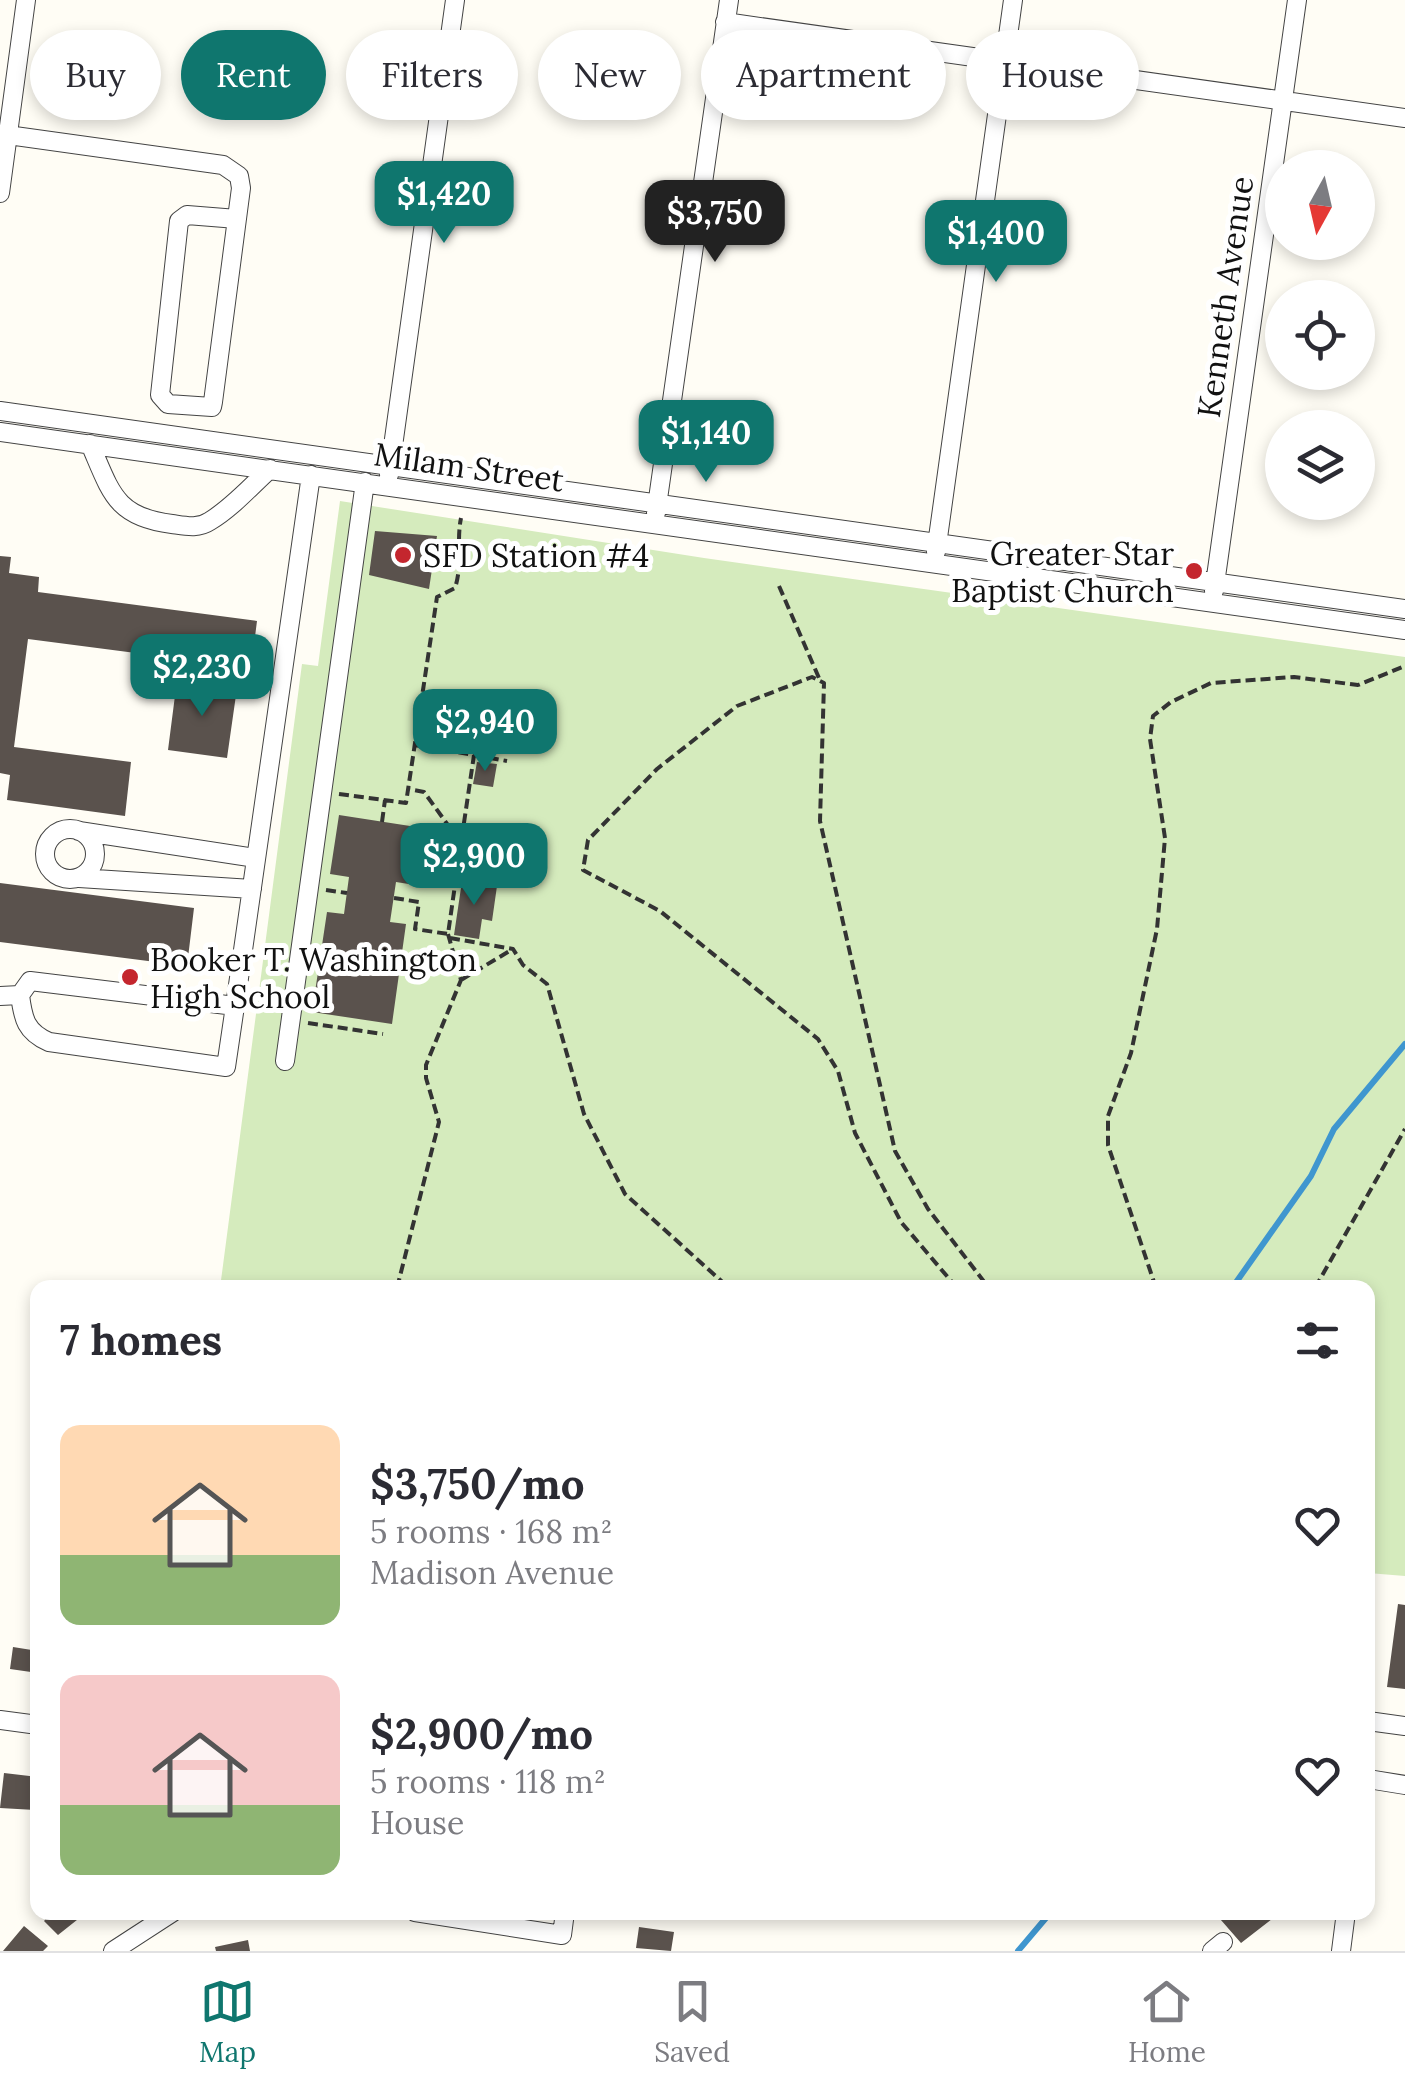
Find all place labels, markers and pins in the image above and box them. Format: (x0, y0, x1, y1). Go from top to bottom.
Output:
pin: $1,420 (363, 161, 525, 246)
pin: $3,750 (634, 180, 796, 265)
pin: $1,400 (915, 200, 1077, 285)
pin: $1,140 (625, 400, 787, 485)
place label: Greater Star Baptist Church (951, 533, 1174, 611)
place label: SFD Station #4 (423, 535, 649, 576)
marker: SFD Station #4 (392, 544, 414, 566)
marker: Greater Star Baptist Church (1183, 560, 1205, 582)
pin: $2,230 (121, 634, 283, 719)
pin: $2,940 (404, 689, 566, 774)
pin: $2,900 (393, 823, 555, 908)
place label: Booker T. Washington High School (150, 939, 477, 1017)
marker: Booker T. Washington High School (119, 966, 141, 988)

